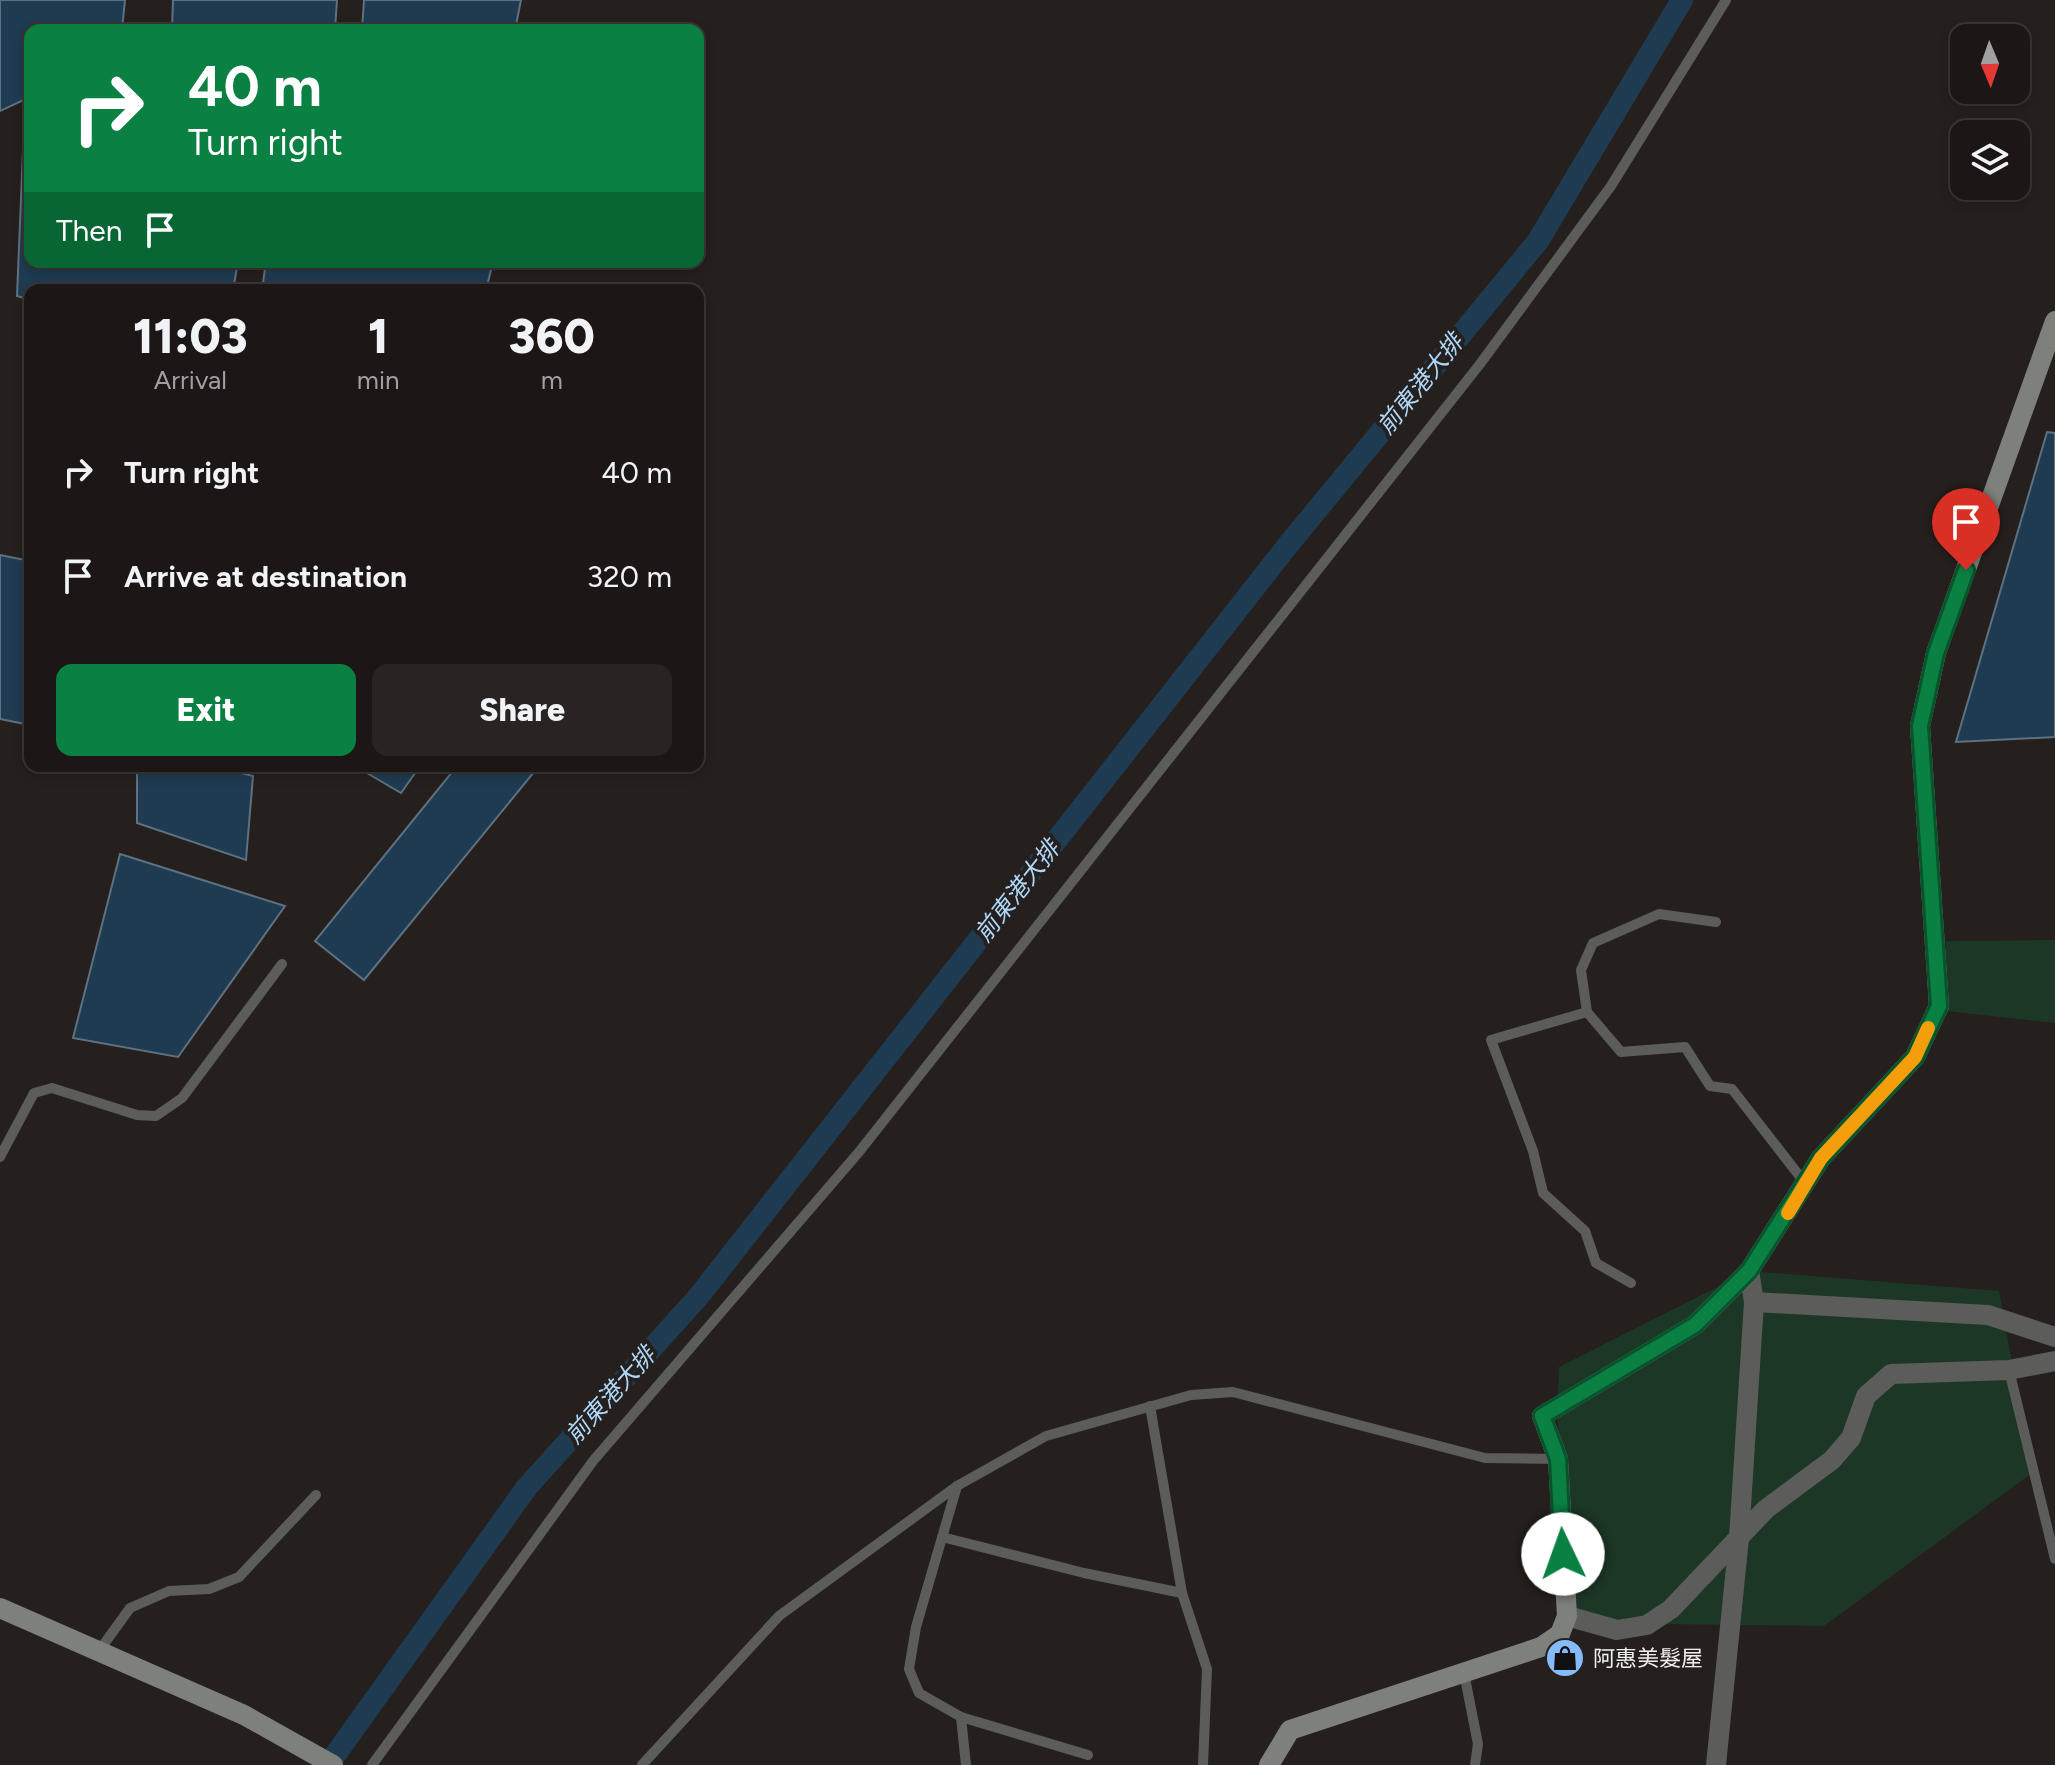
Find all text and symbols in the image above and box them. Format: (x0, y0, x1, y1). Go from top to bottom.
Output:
north arrow (1950, 24, 2030, 104)
map controls (1950, 24, 2030, 200)
text: 40 m (188, 53, 322, 120)
icon: right (56, 56, 160, 160)
button: layers (1950, 120, 2030, 200)
text: Turn right (188, 121, 343, 164)
icon: arrive (138, 208, 182, 252)
text: Then (56, 212, 122, 249)
text: 11:03 (133, 307, 248, 365)
text: 1 (368, 307, 388, 365)
text: 360 (509, 307, 595, 365)
water label: 前東港大排 (1371, 326, 1471, 440)
text: Arrival (154, 364, 227, 396)
text: min (357, 364, 399, 396)
text: m (541, 364, 563, 396)
icon: right (56, 450, 100, 494)
text: Turn right (124, 454, 259, 491)
text: 40 m (601, 454, 672, 491)
pin (1932, 488, 2000, 570)
icon: arrive (1944, 500, 1988, 544)
icon: arrive (56, 554, 100, 598)
text: Arrive at destination (124, 558, 407, 595)
text: 320 m (587, 558, 672, 595)
button: Exit (56, 664, 356, 756)
button: Share (372, 664, 672, 756)
water label: 前東港大排 (969, 832, 1067, 947)
water label: 前東港大排 (559, 1338, 663, 1449)
position arrow (1521, 1512, 1605, 1596)
shop icon: 阿惠美髮屋 (1544, 1637, 1586, 1679)
place label: 阿惠美髮屋 (1593, 1645, 1703, 1672)

